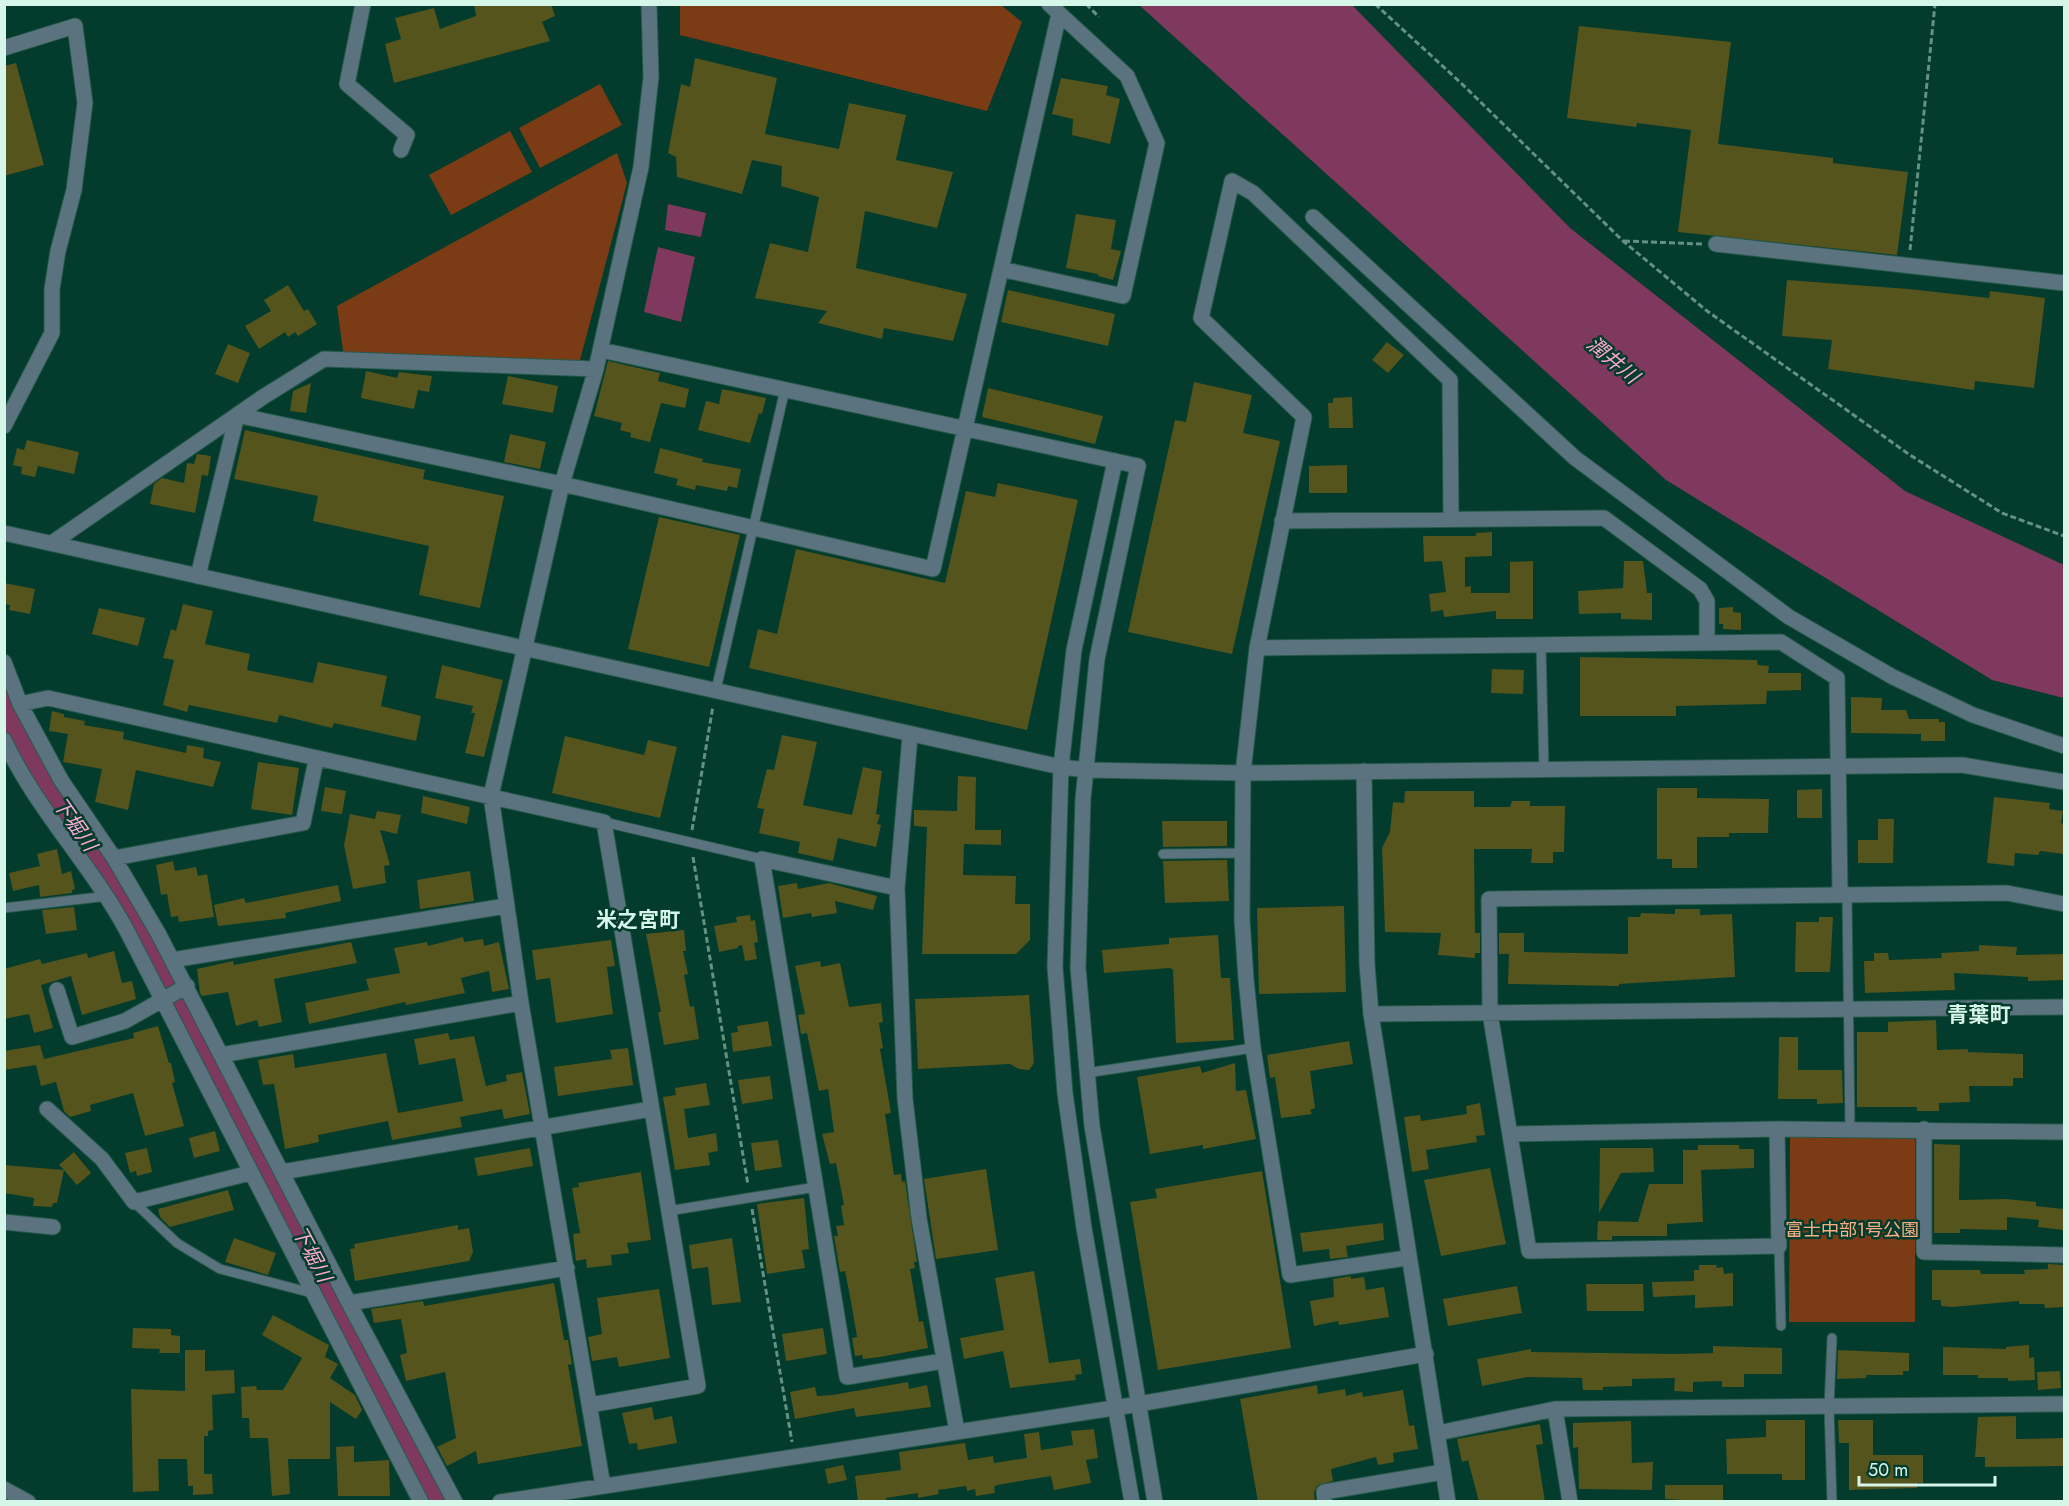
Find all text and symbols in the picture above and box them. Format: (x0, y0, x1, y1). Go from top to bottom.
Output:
water label: 潤井川 (1580, 330, 1647, 392)
water label: 下堀川 (46, 791, 105, 859)
district label: 米之宮町 (596, 905, 680, 935)
district label: 青葉町 (1948, 1000, 2011, 1030)
park label: 富士中部1号公園 (1785, 1217, 1919, 1243)
water label: 下堀川 (285, 1221, 339, 1289)
scale bar (1859, 1449, 1996, 1487)
text: 50 m (1868, 1457, 1908, 1483)

